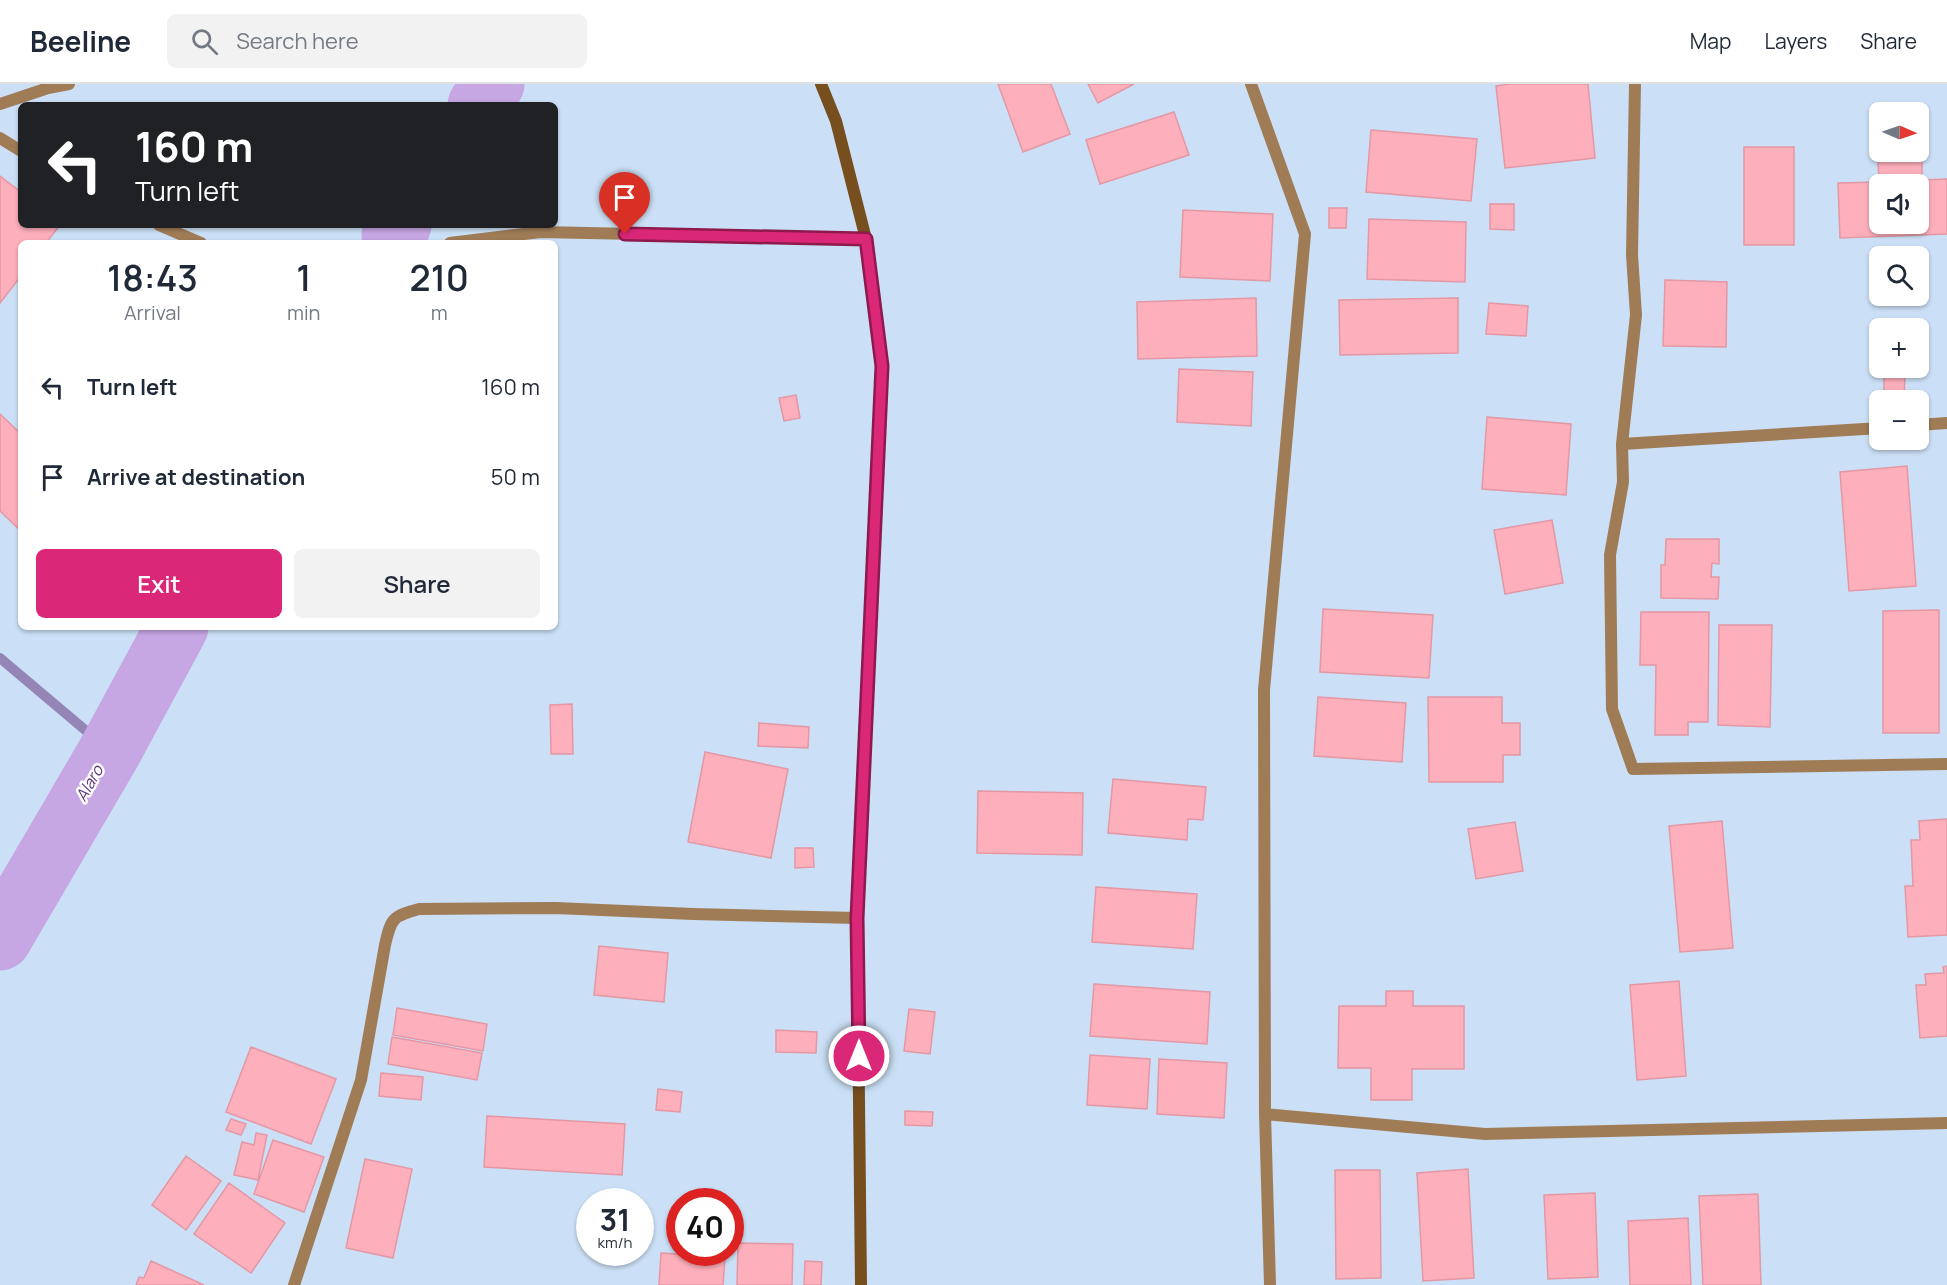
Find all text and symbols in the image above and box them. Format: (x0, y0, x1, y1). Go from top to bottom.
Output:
search box (167, 14, 587, 68)
text: Beeline (30, 22, 131, 60)
icon: search (188, 25, 221, 58)
text: Search here (236, 26, 359, 56)
text: Map (1690, 27, 1731, 55)
text: Layers (1764, 27, 1827, 55)
text: Share (1860, 27, 1917, 55)
north arrow (1869, 102, 1929, 162)
map controls (1869, 102, 1929, 450)
text: 160 m (135, 117, 253, 175)
icon: left (36, 126, 114, 204)
text: Turn left (135, 172, 239, 209)
pin (599, 172, 650, 234)
button: sound (1869, 174, 1929, 234)
icon: arrive (608, 181, 641, 214)
button: search (1869, 246, 1929, 306)
text: 18:43 (107, 253, 198, 302)
text: 1 (296, 253, 311, 302)
text: 210 (410, 253, 469, 302)
text: Arrival (124, 299, 181, 326)
text: min (287, 299, 320, 326)
text: m (431, 299, 448, 326)
button: + (1869, 318, 1929, 378)
icon: left (36, 371, 69, 404)
text: Turn left (87, 372, 177, 402)
text: 160 m (481, 372, 540, 402)
button: − (1869, 390, 1929, 450)
icon: arrive (36, 461, 69, 494)
text: Arrive at destination (87, 462, 305, 492)
text: 50 m (491, 462, 540, 492)
button: Exit (36, 549, 282, 618)
button: Share (294, 549, 540, 618)
water label: Alaro (70, 760, 109, 805)
position arrow (827, 1024, 891, 1088)
speed limit sign: 40 (666, 1188, 744, 1266)
text: 31 (600, 1199, 630, 1240)
text: km/h (598, 1232, 632, 1253)

